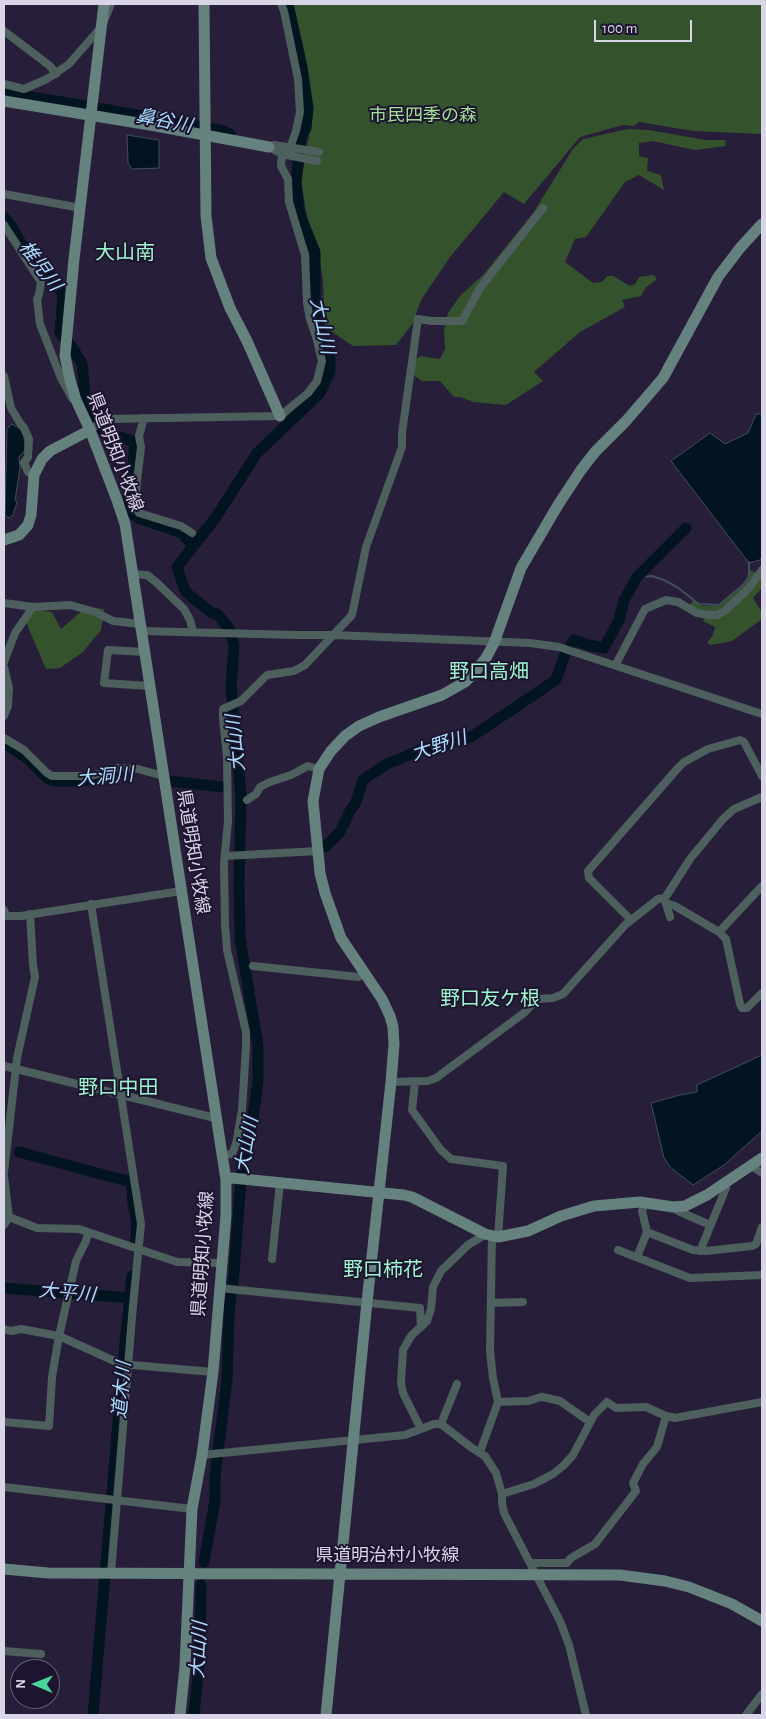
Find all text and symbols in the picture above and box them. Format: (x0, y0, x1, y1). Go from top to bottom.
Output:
scale bar (596, 10, 694, 42)
text: 100 m (602, 21, 637, 36)
water label: 鼻谷川 (134, 104, 194, 138)
park label: 市民四季の森 (369, 105, 477, 127)
water label: 椎児川 (14, 236, 66, 296)
district label: 大山南 (95, 241, 155, 265)
water label: 大山川 (305, 296, 339, 356)
street label: 県道明知小牧線 (82, 389, 148, 515)
district label: 野口高畑 (449, 660, 529, 684)
water label: 大山川 (222, 714, 250, 772)
water label: 大野川 (408, 726, 470, 766)
water label: 大洞川 (76, 763, 134, 791)
street label: 県道明知小牧線 (172, 788, 214, 916)
district label: 野口友ケ根 (440, 987, 540, 1011)
district label: 野口中田 (78, 1076, 158, 1100)
water label: 大山川 (231, 1115, 263, 1175)
street label: 県道明知小牧線 (188, 1190, 218, 1318)
district label: 野口柿花 (343, 1258, 423, 1282)
water label: 大平川 (38, 1279, 96, 1307)
water label: 道木川 (108, 1361, 136, 1419)
street label: 県道明治村小牧線 (315, 1545, 459, 1567)
water label: 大山川 (186, 1621, 212, 1679)
north arrow (10, 1659, 60, 1709)
text: N (14, 1679, 28, 1689)

